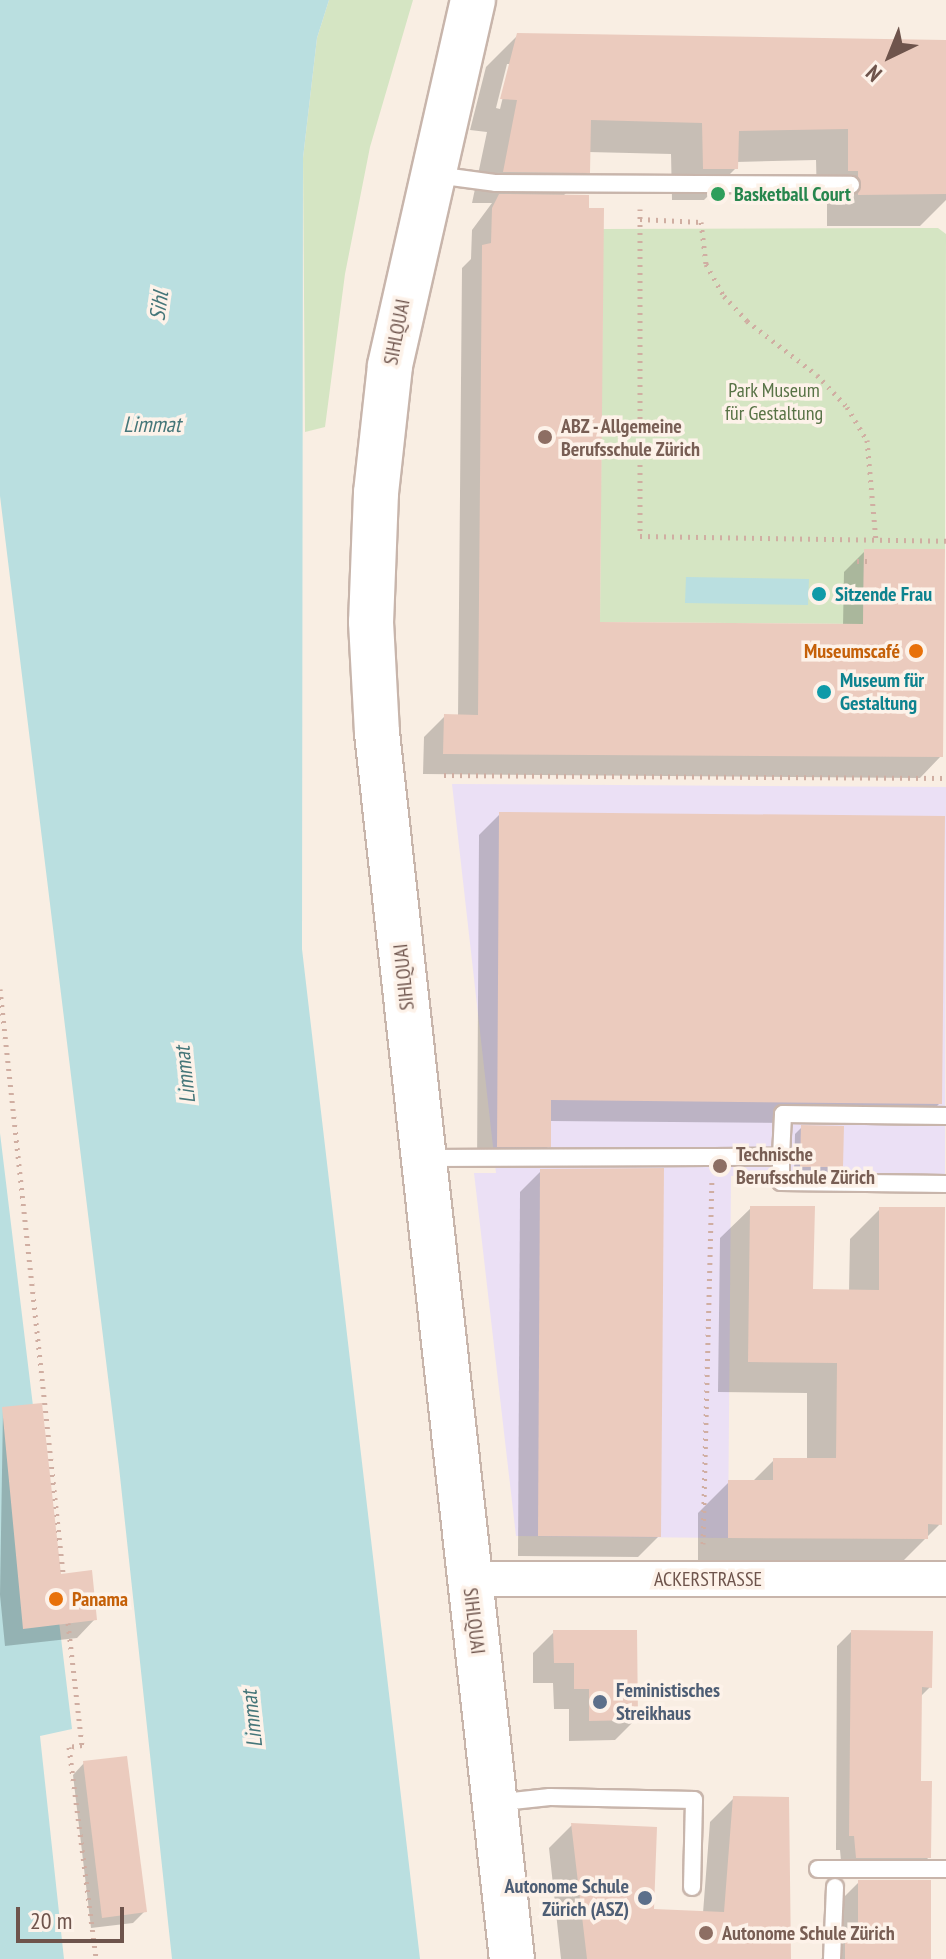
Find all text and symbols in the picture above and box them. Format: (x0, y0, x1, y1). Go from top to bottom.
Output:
north arrow (850, 16, 930, 96)
text: N (860, 59, 888, 88)
place label: Basketball Court (734, 182, 851, 206)
marker: Basketball Court (709, 185, 727, 203)
water label: Sihl (144, 290, 174, 322)
street label: SIHLQUAI (379, 297, 415, 367)
park label: Park Museum für Gestaltung (725, 379, 823, 426)
water label: Limmat (123, 412, 181, 438)
place label: ABZ - Allgemeine Berufsschule Zürich (561, 414, 700, 461)
marker: ABZ - Allgemeine Berufsschule Zürich (536, 428, 554, 446)
place label: Sitzende Frau (835, 582, 932, 606)
marker: Sitzende Frau (810, 585, 828, 603)
place label: Museumscafé (804, 639, 900, 663)
marker: Museumscafé (907, 642, 925, 660)
place label: Museum für Gestaltung (840, 668, 924, 715)
marker: Museum für Gestaltung (815, 683, 833, 701)
street label: SIHLQUAI (389, 943, 419, 1011)
water label: Limmat (169, 1045, 201, 1105)
place label: Technische Berufsschule Zürich (736, 1142, 875, 1189)
marker: Technische Berufsschule Zürich (711, 1157, 729, 1175)
street label: ACKERSTRASSE (654, 1567, 762, 1591)
street label: SIHLQUAI (458, 1586, 490, 1656)
place label: Panama (72, 1587, 128, 1611)
marker: Panama (47, 1590, 65, 1608)
place label: Feministisches Streikhaus (616, 1678, 720, 1725)
water label: Limmat (236, 1689, 268, 1749)
marker: Feministisches Streikhaus (591, 1693, 609, 1711)
place label: Autonome Schule Zürich (ASZ) (504, 1874, 629, 1921)
marker: Autonome Schule Zürich (ASZ) (636, 1889, 654, 1907)
scale bar (20, 1891, 128, 1941)
text: 20 m (30, 1905, 72, 1936)
place label: Autonome Schule Zürich (722, 1921, 895, 1945)
marker: Autonome Schule Zürich (697, 1924, 715, 1942)

